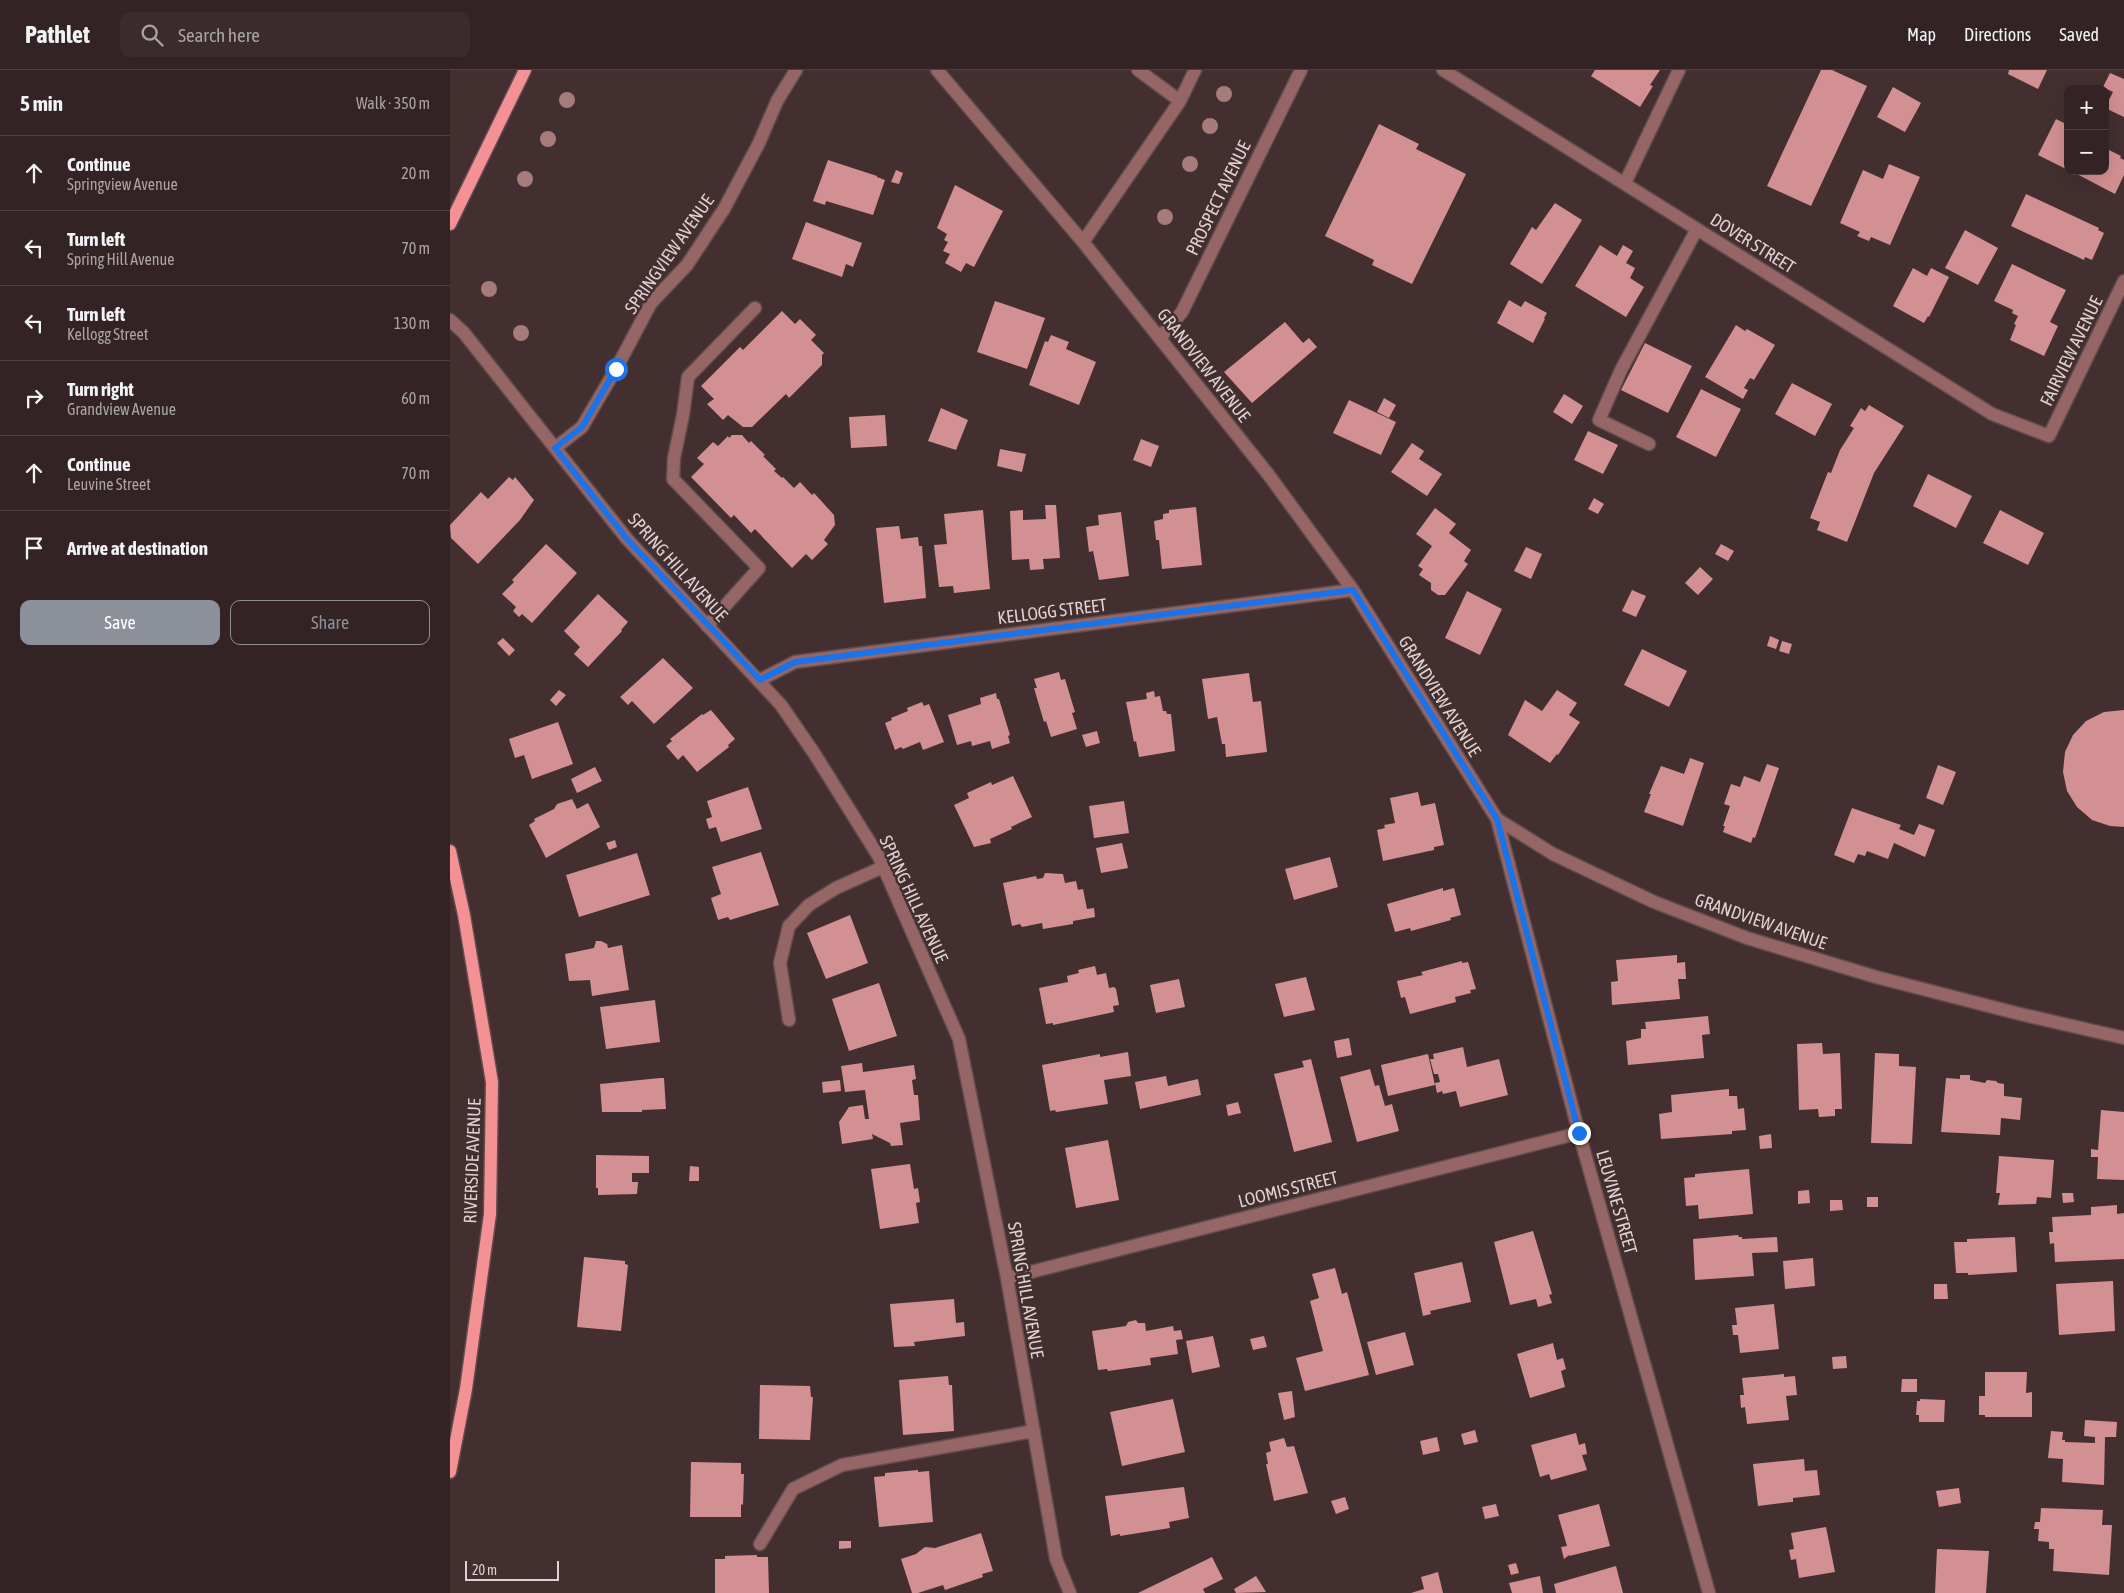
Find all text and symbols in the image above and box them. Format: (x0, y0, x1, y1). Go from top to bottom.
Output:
search box (120, 12, 470, 57)
text: Pathlet (25, 21, 90, 48)
icon: search (138, 21, 166, 49)
text: Search here (178, 24, 260, 46)
text: Map (1907, 24, 1936, 45)
text: Directions (1964, 24, 2031, 45)
text: Saved (2059, 24, 2099, 45)
map controls (2064, 85, 2109, 175)
button: + (2064, 85, 2109, 130)
text: 5 min (20, 91, 63, 115)
text: Walk · 350 m (356, 94, 430, 112)
button: − (2064, 130, 2109, 175)
street label: PROSPECT AVENUE (1181, 137, 1255, 259)
text: Continue (67, 153, 131, 175)
icon: ahead (20, 159, 48, 187)
text: 20 m (401, 164, 430, 182)
text: Springview Avenue (67, 175, 178, 193)
street label: SPRINGVIEW AVENUE (620, 190, 718, 318)
street label: DOVER STREET (1707, 209, 1799, 277)
text: Turn left (67, 228, 125, 250)
icon: left (20, 234, 48, 262)
text: 70 m (401, 239, 430, 257)
text: Spring Hill Avenue (67, 250, 174, 268)
street label: FAIRVIEW AVENUE (2035, 292, 2107, 409)
text: Turn left (67, 303, 125, 325)
street label: GRANDVIEW AVENUE (1153, 304, 1255, 426)
icon: left (20, 309, 48, 337)
text: 130 m (394, 314, 430, 332)
text: Kellogg Street (67, 325, 148, 343)
route start (605, 358, 628, 381)
text: Turn right (67, 378, 134, 400)
icon: right (20, 384, 48, 412)
text: 60 m (401, 389, 430, 407)
text: Grandview Avenue (67, 400, 176, 418)
text: Continue (67, 453, 131, 475)
icon: ahead (20, 459, 48, 487)
text: 70 m (401, 464, 430, 482)
text: Leuvine Street (67, 475, 151, 493)
street label: SPRING HILL AVENUE (624, 509, 732, 626)
icon: arrive (20, 534, 48, 562)
text: Arrive at destination (67, 537, 208, 559)
street label: KELLOGG STREET (996, 594, 1108, 628)
button: Save (20, 600, 220, 645)
button: Share (230, 600, 430, 645)
street label: GRANDVIEW AVENUE (1394, 632, 1486, 760)
street label: SPRING HILL AVENUE (875, 832, 953, 966)
street label: GRANDVIEW AVENUE (1692, 889, 1830, 954)
street label: RIVERSIDE AVENUE (459, 1098, 485, 1224)
route end (1568, 1122, 1591, 1145)
street label: LEUVINE STREET (1592, 1148, 1642, 1256)
street label: LOOMIS STREET (1236, 1166, 1340, 1212)
street label: SPRING HILL AVENUE (1004, 1220, 1048, 1360)
scale bar (465, 1558, 559, 1581)
text: 20 m (472, 1562, 497, 1578)

